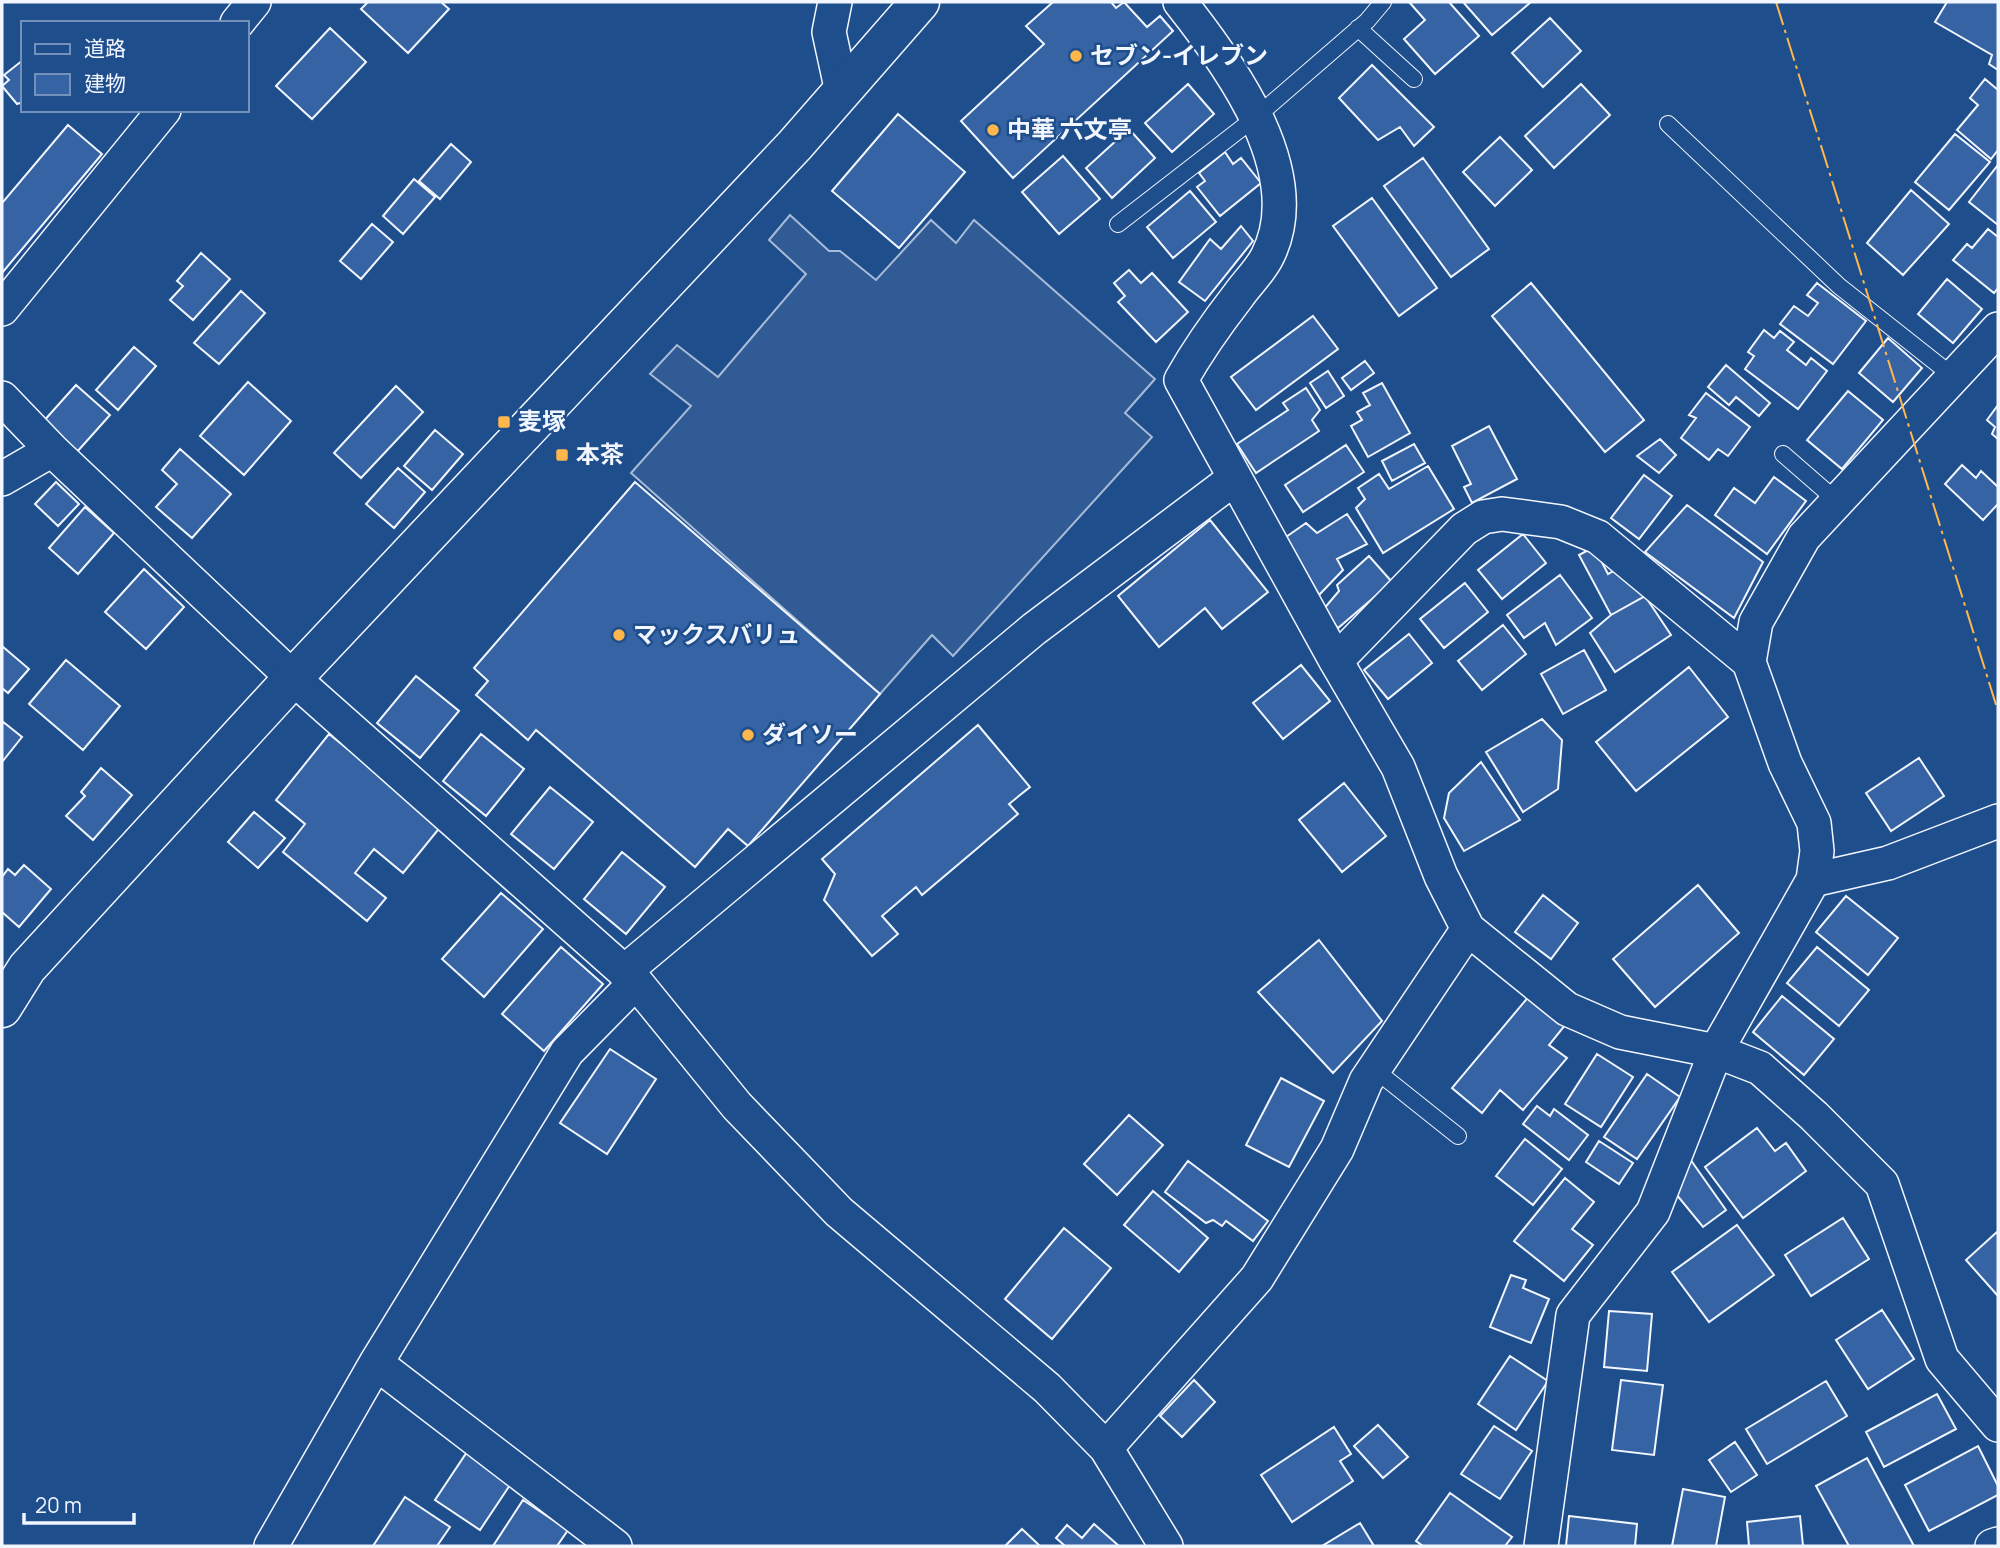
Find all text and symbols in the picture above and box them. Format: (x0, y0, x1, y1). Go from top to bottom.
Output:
legend (21, 21, 248, 112)
text: 道路 (84, 34, 126, 62)
place label: セブン-イレブン (1090, 38, 1268, 71)
marker: セブン-イレブン (1068, 48, 1084, 64)
text: 建物 (84, 69, 126, 97)
place label: 中華 六文亭 (1007, 112, 1132, 145)
marker: 中華 六文亭 (985, 122, 1001, 138)
place label: 麦塚 (518, 404, 566, 437)
marker: 麦塚 (496, 414, 512, 430)
place label: 本茶 (576, 437, 624, 470)
marker: 本茶 (554, 447, 570, 463)
place label: マックスバリュ (633, 617, 800, 650)
marker: マックスバリュ (611, 627, 627, 643)
place label: ダイソー (762, 717, 858, 750)
marker: ダイソー (740, 727, 756, 743)
scale bar (24, 1482, 135, 1526)
text: 20 m (35, 1491, 82, 1519)

